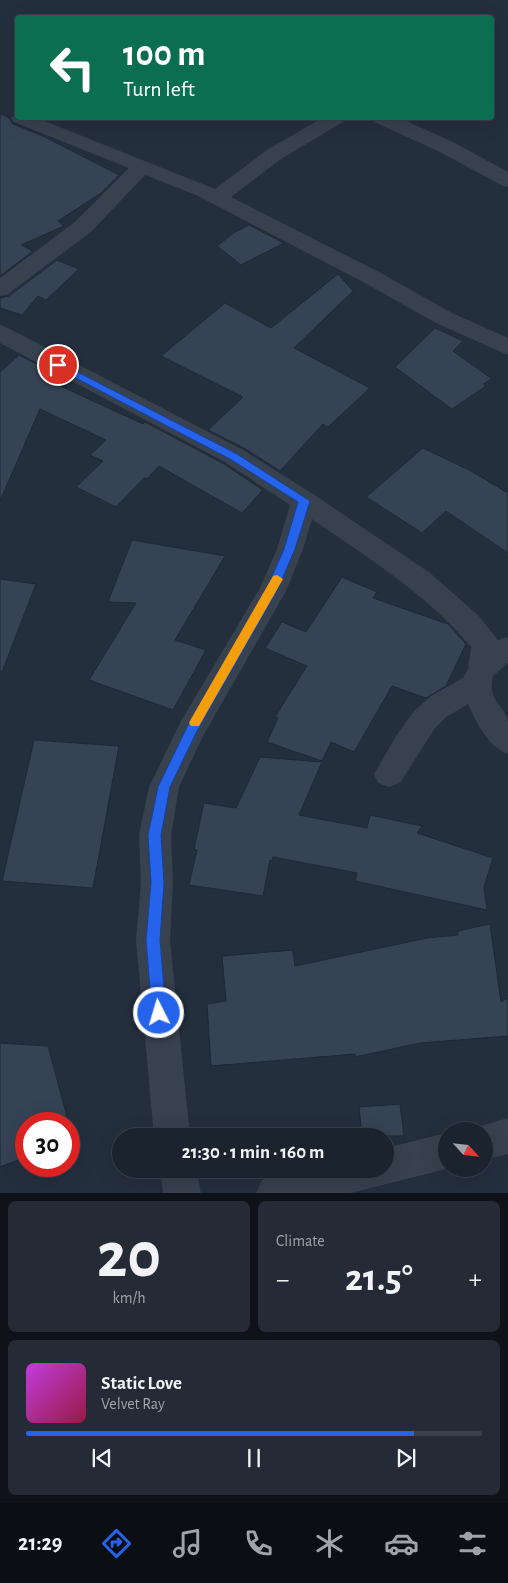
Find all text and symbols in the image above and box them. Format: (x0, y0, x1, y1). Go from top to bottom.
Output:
icon: left (40, 35, 105, 100)
text: 100 m (123, 37, 206, 72)
text: Turn left (123, 78, 195, 100)
pin (37, 344, 79, 386)
icon: arrive (44, 351, 72, 379)
position arrow (132, 986, 184, 1038)
speed limit sign: 30 (15, 1112, 80, 1177)
north arrow (438, 1122, 492, 1178)
map controls (438, 1122, 493, 1177)
text: 21:30 · 1 min · 160 m (182, 1143, 324, 1162)
text: 20 (97, 1224, 161, 1289)
text: Climate (276, 1233, 325, 1249)
text: 21.5° (345, 1260, 413, 1298)
text: − (276, 1266, 289, 1294)
text: + (469, 1266, 482, 1294)
text: km/h (112, 1290, 146, 1306)
text: Static Love (101, 1374, 182, 1393)
text: Velvet Ray (101, 1396, 165, 1412)
icon: previous (88, 1444, 116, 1472)
icon: pause (240, 1444, 268, 1472)
icon: next (392, 1444, 420, 1472)
icon: directions (99, 1526, 134, 1561)
icon: music (170, 1526, 205, 1561)
icon: phone (241, 1526, 276, 1561)
icon: climate (312, 1526, 347, 1561)
icon: car (384, 1526, 419, 1561)
icon: filters (455, 1526, 490, 1561)
text: 21:29 (18, 1532, 62, 1554)

